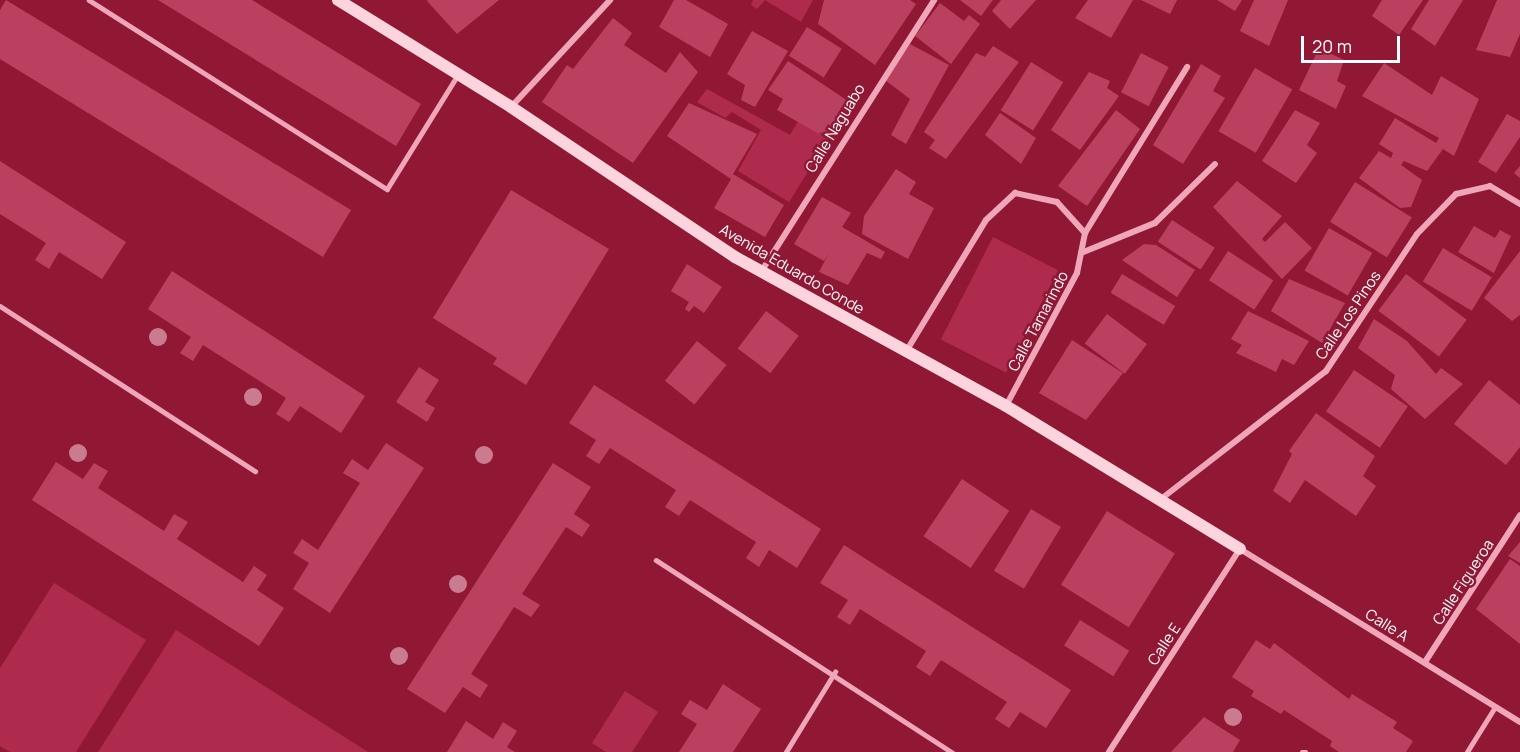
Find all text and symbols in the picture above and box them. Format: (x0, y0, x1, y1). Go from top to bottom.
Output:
scale bar (1304, 24, 1403, 62)
text: 20 m (1312, 34, 1352, 58)
street label: Calle Naguabo (801, 80, 869, 176)
street label: Avenida Eduardo Conde (716, 220, 868, 318)
street label: Calle Los Pinos (1312, 267, 1384, 363)
street label: Calle Tamarindo (1004, 268, 1072, 374)
street label: Calle Figueroa (1429, 536, 1497, 628)
street label: Calle A (1362, 605, 1412, 645)
street label: Calle E (1144, 620, 1184, 668)

